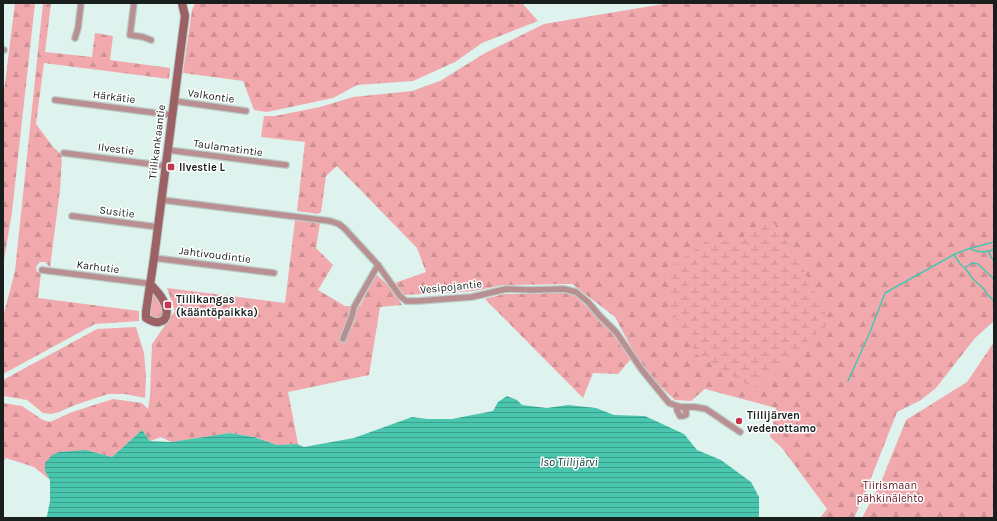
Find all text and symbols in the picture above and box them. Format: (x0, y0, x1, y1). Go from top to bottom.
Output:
street label: Valkontie (187, 86, 235, 106)
street label: Härkätie (92, 88, 136, 106)
street label: Tiilikankaantie (146, 103, 168, 180)
street label: Taulamatintie (192, 137, 264, 159)
street label: Ilvestie (97, 140, 135, 158)
place label: Ilvestie L (179, 161, 226, 174)
marker: Ilvestie L (166, 162, 176, 172)
street label: Susitie (99, 203, 136, 221)
street label: Jahtivoudintie (178, 244, 252, 266)
street label: Karhutie (76, 258, 121, 276)
street label: Vesipojantie (419, 277, 483, 297)
place label: Tiilikangas (kääntöpaikka) (176, 293, 258, 319)
marker: Tiilikangas (kääntöpaikka) (163, 300, 173, 310)
place label: Tiilijärven vedenottamo (747, 409, 816, 435)
marker: Tiilijärven vedenottamo (734, 416, 744, 426)
water label: Iso Tiilijärvi (540, 455, 598, 469)
park label: Tiirismaan pähkinälehto (857, 479, 923, 505)

